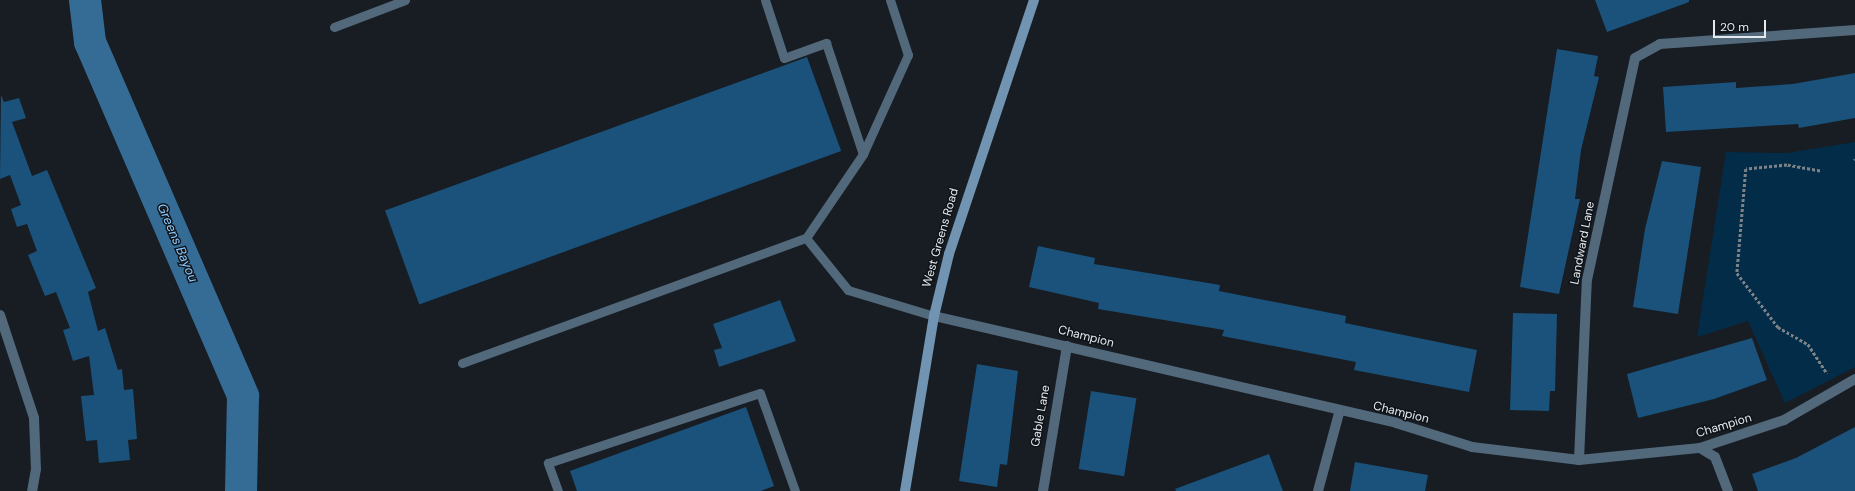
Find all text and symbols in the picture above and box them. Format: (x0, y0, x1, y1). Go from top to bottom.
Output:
scale bar (1715, 12, 1768, 38)
text: 20 m (1720, 19, 1749, 35)
street label: West Greens Road (920, 187, 962, 289)
street label: Landward Lane (1568, 200, 1598, 286)
water label: Greens Bayou (153, 201, 201, 285)
street label: Champion (1057, 323, 1115, 351)
street label: Gable Lane (1028, 384, 1054, 448)
street label: Champion (1372, 399, 1430, 427)
street label: Champion (1695, 411, 1753, 441)

